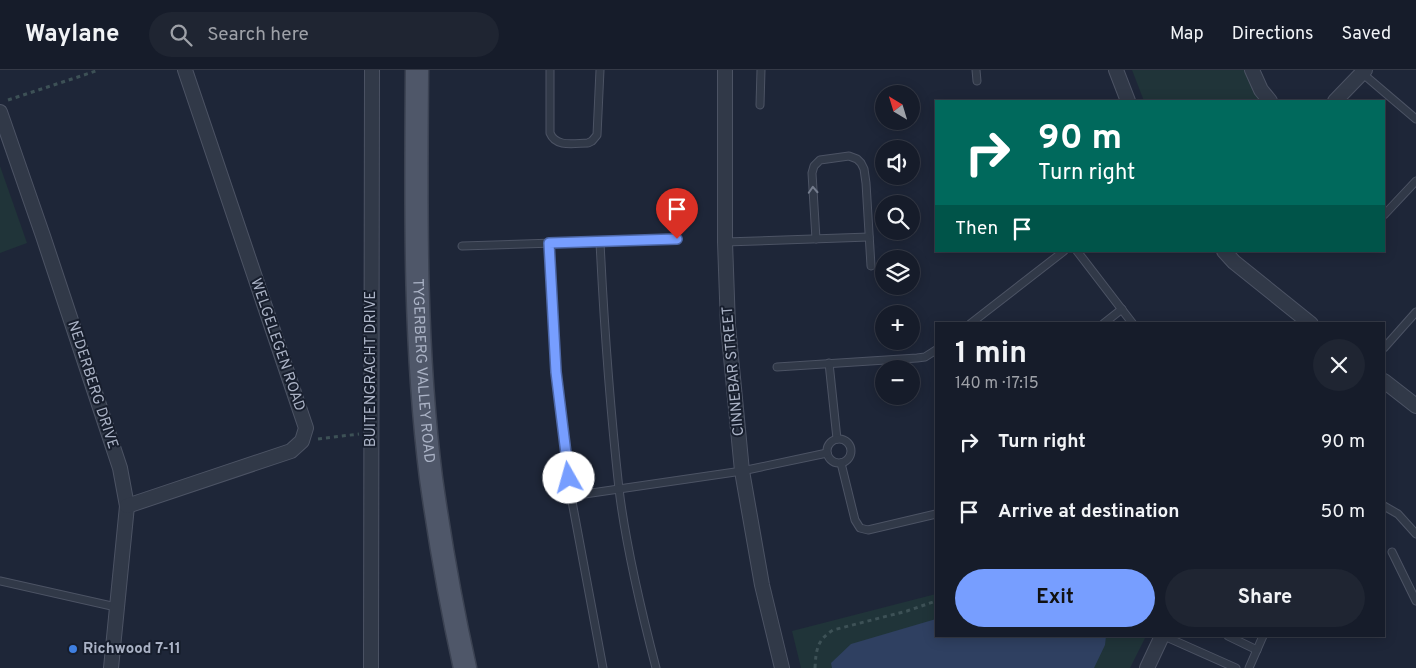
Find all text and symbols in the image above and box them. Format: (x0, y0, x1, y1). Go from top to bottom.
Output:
search box (149, 12, 499, 57)
text: Waylane (25, 20, 119, 50)
icon: search (167, 21, 195, 49)
text: Search here (207, 23, 309, 47)
text: Map (1170, 23, 1204, 46)
text: Directions (1232, 23, 1314, 46)
text: Saved (1342, 23, 1391, 46)
north arrow (875, 85, 920, 130)
map controls (875, 85, 920, 405)
text: 90 m (1038, 117, 1122, 161)
icon: right (955, 120, 1020, 185)
button: sound (875, 140, 920, 185)
text: Turn right (1038, 160, 1135, 187)
one-way arrow (808, 186, 819, 194)
pin (656, 188, 698, 239)
icon: arrive (663, 195, 691, 223)
button: search (875, 195, 920, 240)
icon: arrive (1008, 215, 1036, 243)
text: Then (955, 217, 998, 241)
button: layers (875, 250, 920, 295)
street label: WELGELEGEN ROAD (245, 276, 309, 414)
street label: TYGERBERG VALLEY ROAD (408, 278, 439, 464)
street label: BUITENGRACHT DRIVE (362, 291, 381, 447)
street label: CINNEBAR STREET (719, 305, 749, 437)
button: + (875, 305, 920, 350)
street label: NEDERBERG DRIVE (62, 319, 122, 451)
text: 1 min (955, 336, 1027, 373)
button: close (1313, 339, 1365, 391)
button: − (875, 360, 920, 405)
text: 140 m · 17:15 (955, 374, 1039, 394)
icon: right (955, 428, 983, 456)
text: Turn right (998, 430, 1086, 454)
text: 90 m (1321, 430, 1365, 454)
position arrow (542, 451, 594, 503)
icon: arrive (955, 498, 983, 526)
text: Arrive at destination (998, 500, 1179, 524)
text: 50 m (1320, 500, 1365, 524)
button: Exit (955, 569, 1155, 627)
button: Share (1165, 569, 1365, 627)
place label: Richwood 7-11 (83, 640, 181, 659)
marker: Richwood 7-11 (67, 643, 79, 655)

